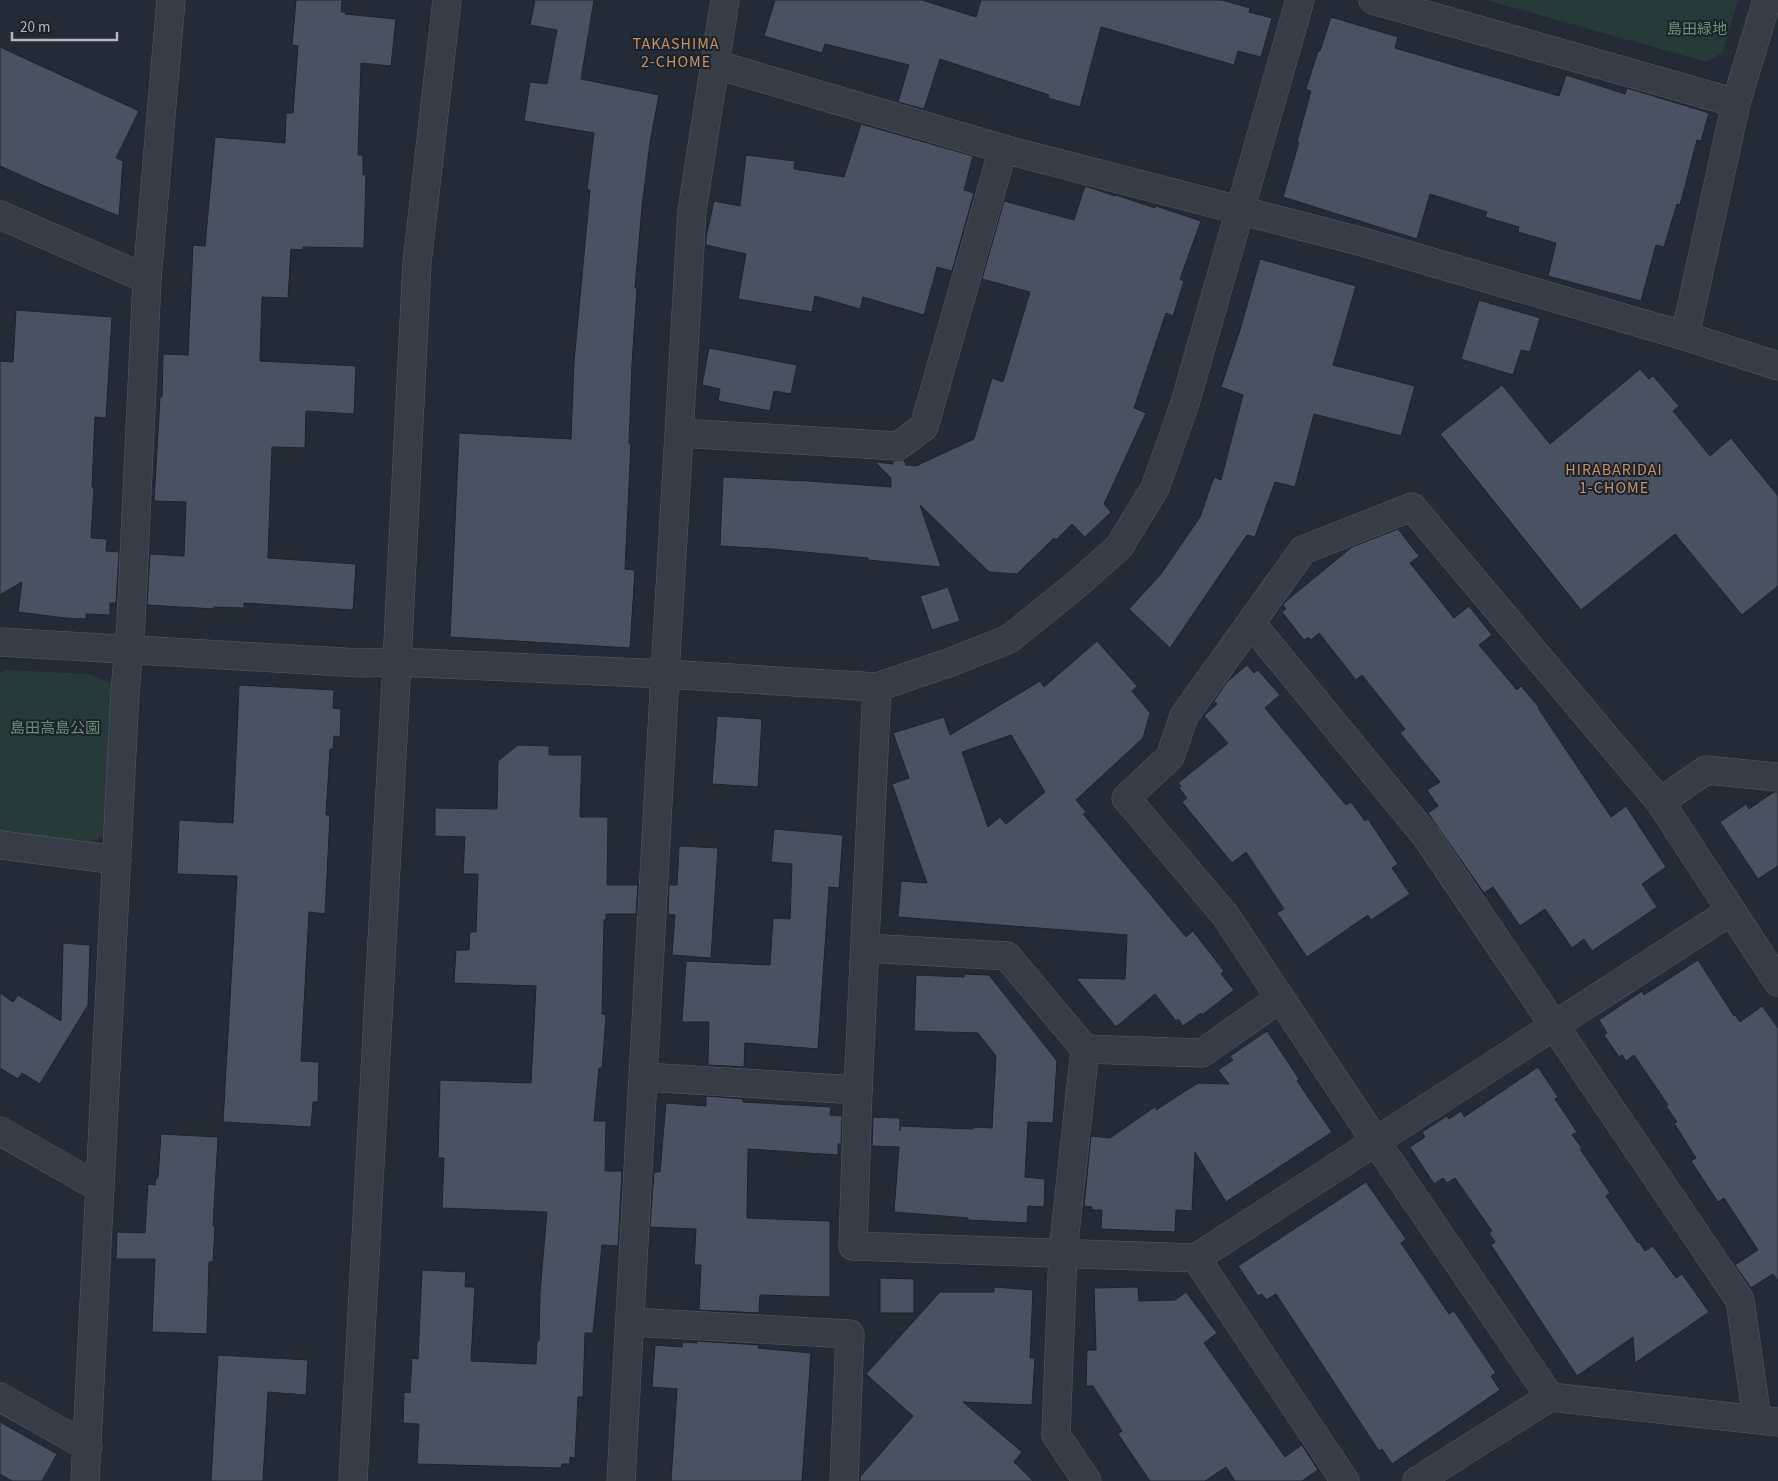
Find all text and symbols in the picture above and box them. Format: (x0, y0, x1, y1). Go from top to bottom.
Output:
scale bar (12, 10, 118, 42)
text: 20 m (20, 17, 50, 38)
park label: 島田緑地 (1667, 19, 1727, 40)
district label: TAKASHIMA 2-CHOME (633, 33, 719, 73)
district label: HIRABARIDAI 1-CHOME (1565, 459, 1663, 499)
park label: 島田高島公園 (10, 718, 100, 739)

